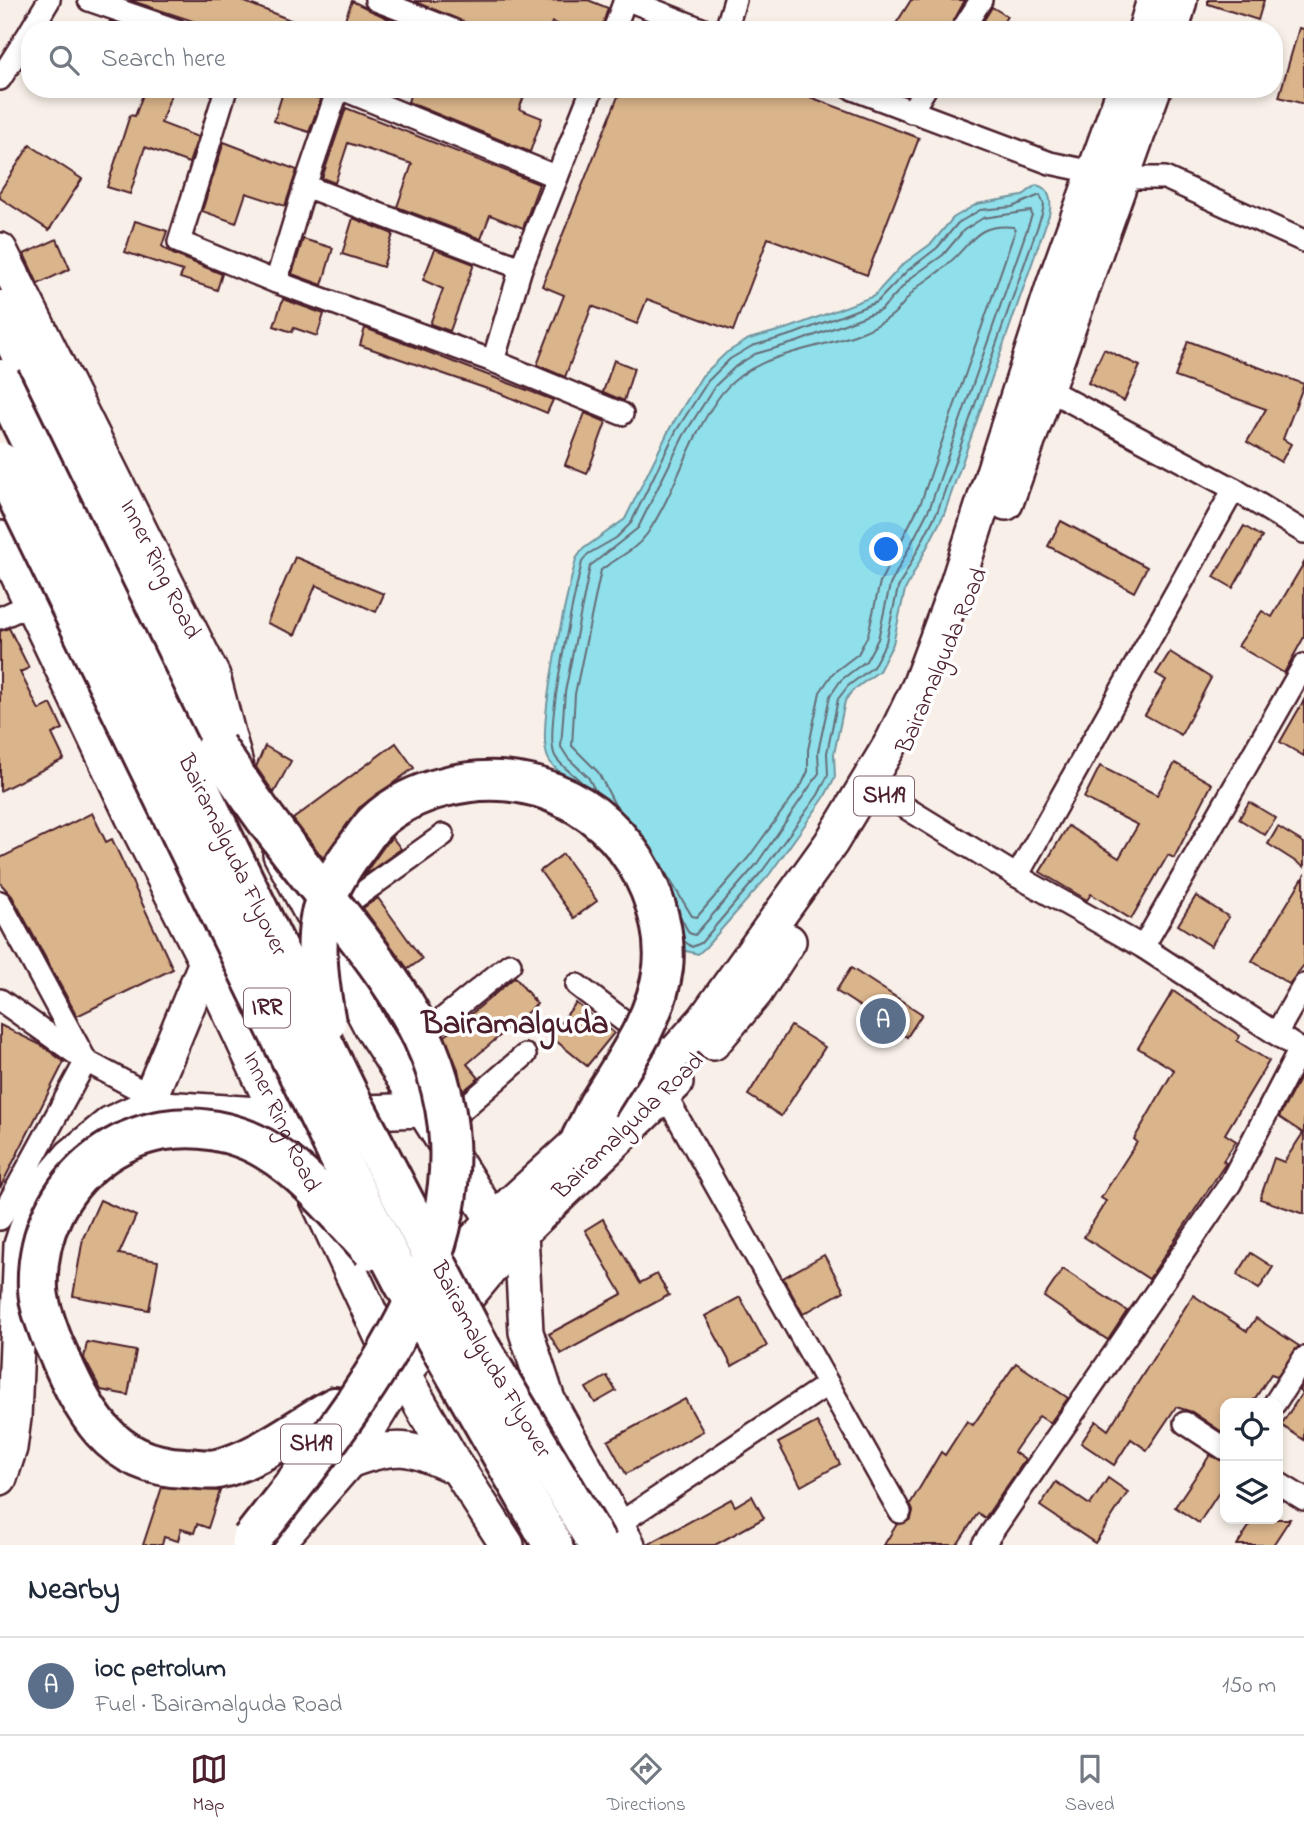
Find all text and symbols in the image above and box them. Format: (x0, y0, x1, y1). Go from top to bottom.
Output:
search box (21, 21, 1283, 98)
icon: search (45, 41, 83, 79)
text: Search here (101, 41, 226, 79)
street label: Inner Ring Road (110, 493, 210, 646)
your location (869, 532, 903, 566)
street label: Bairamalguda Road (888, 562, 998, 760)
street label: Bairamalguda Flyover (167, 748, 296, 963)
road number: SH19 (854, 776, 914, 816)
road number: IRR (244, 988, 290, 1028)
pin: A (860, 995, 906, 1047)
district label: Bairamalguda (419, 1002, 609, 1050)
street label: Bairamalguda Road (545, 1045, 713, 1209)
street label: Inner Ring Road (233, 1046, 329, 1199)
street label: Bairamalguda Flyover (421, 1255, 560, 1465)
map controls (1220, 1398, 1283, 1524)
button: locate (1220, 1398, 1283, 1461)
road number: SH19 (281, 1424, 341, 1464)
button: layers (1220, 1461, 1283, 1524)
text: Nearby (28, 1569, 120, 1613)
text: ioc petrolum (95, 1651, 226, 1689)
text: A (44, 1670, 58, 1703)
text: 150 m (1222, 1670, 1276, 1703)
text: Fuel · Bairamalguda Road (95, 1689, 342, 1722)
tab: Map (190, 1750, 228, 1819)
tab: Directions (607, 1750, 686, 1819)
tab: Saved (1065, 1750, 1114, 1819)

